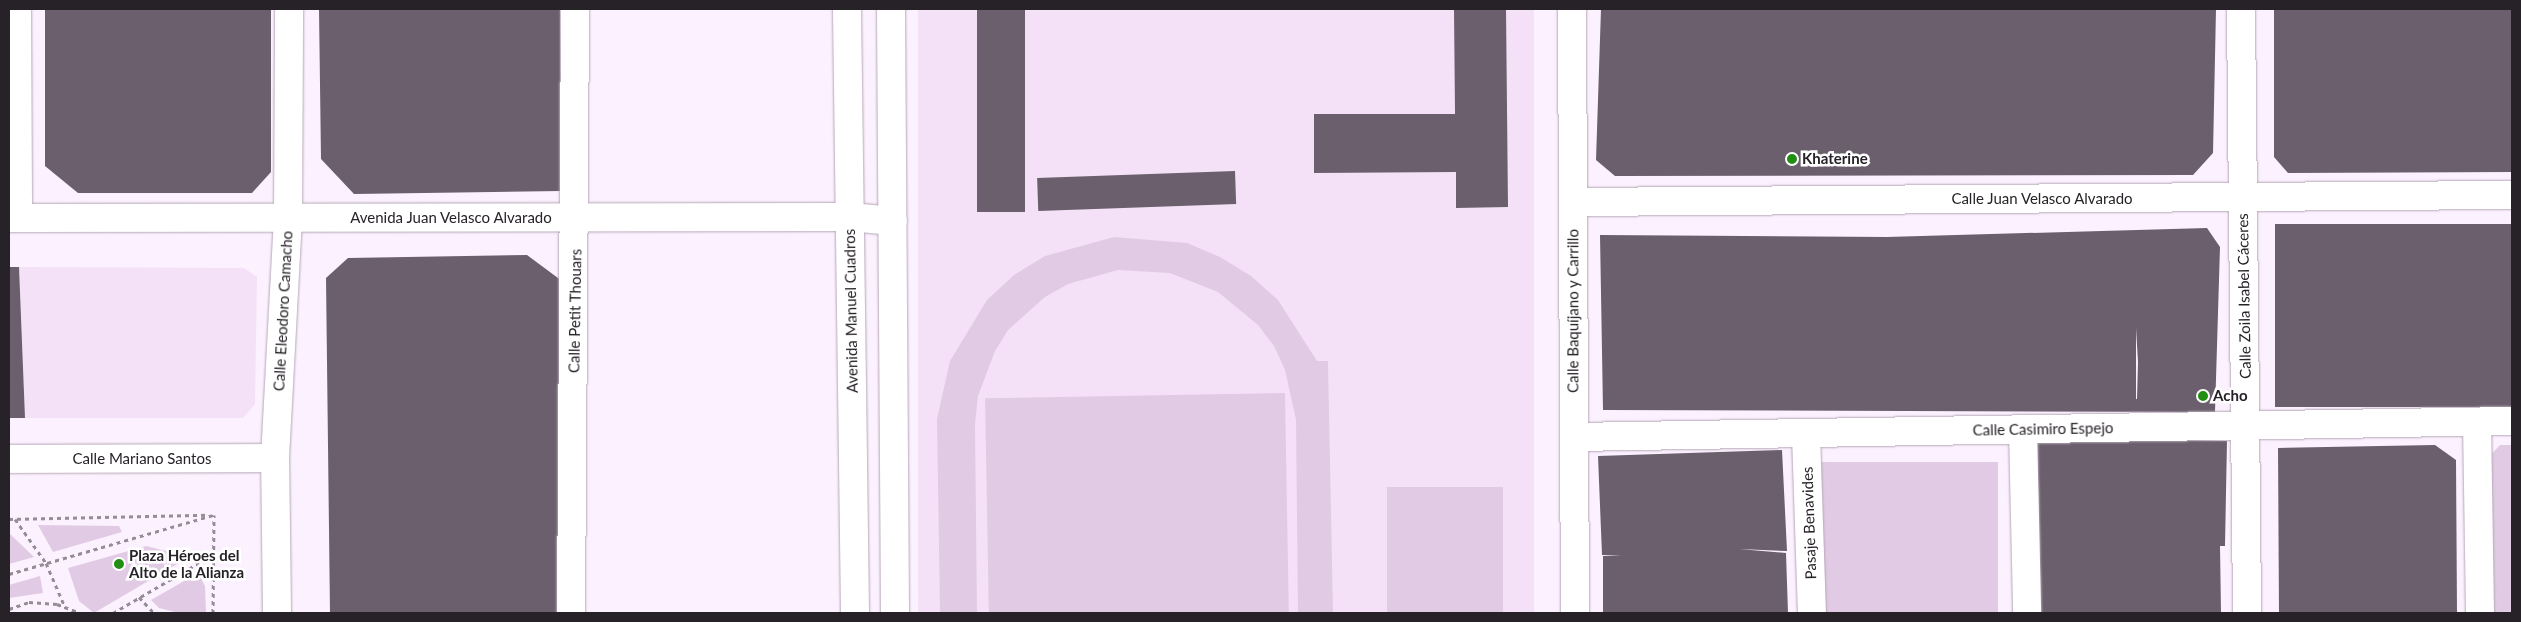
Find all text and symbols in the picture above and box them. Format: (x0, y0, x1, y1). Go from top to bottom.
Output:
place label: Khaterine (1802, 150, 1868, 168)
marker: Khaterine (1786, 153, 1798, 165)
street label: Calle Juan Velasco Alvarado (1951, 190, 2133, 208)
street label: Avenida Juan Velasco Alvarado (349, 209, 553, 227)
street label: Calle Zoila Isabel Cáceres (2234, 213, 2254, 379)
street label: Avenida Manuel Cuadros (841, 229, 861, 393)
street label: Calle Baquíjano y Carrillo (1564, 229, 1582, 393)
street label: Calle Eleodoro Camacho (270, 230, 296, 392)
street label: Calle Petit Thouars (565, 249, 585, 373)
place label: Acho (2213, 387, 2248, 405)
marker: Acho (2197, 390, 2209, 402)
street label: Calle Casimiro Espejo (1972, 419, 2114, 439)
street label: Calle Mariano Santos (73, 450, 211, 468)
street label: Pasaje Benavides (1798, 466, 1820, 580)
place label: Plaza Héroes del Alto de la Alianza (129, 546, 245, 581)
marker: Plaza Héroes del Alto de la Alianza (113, 558, 125, 570)

